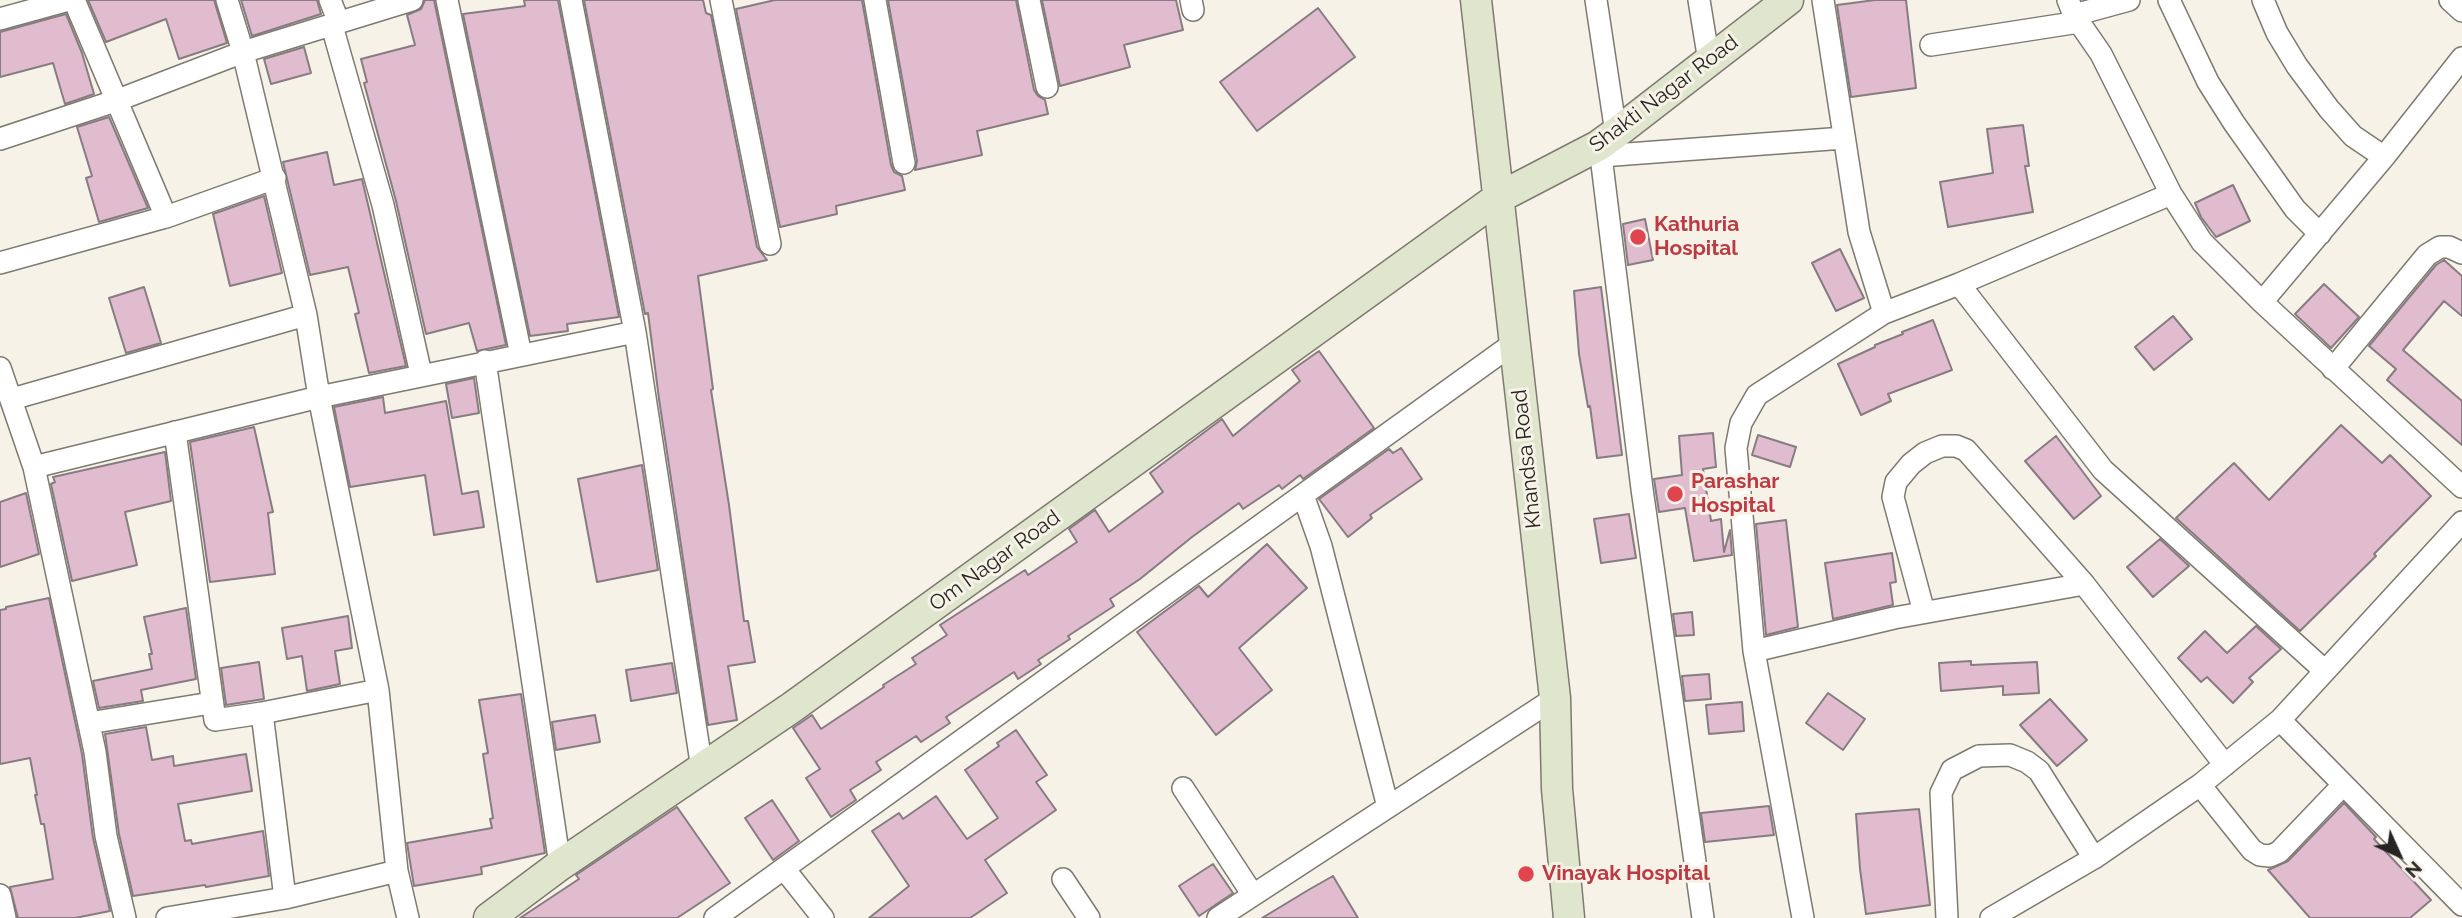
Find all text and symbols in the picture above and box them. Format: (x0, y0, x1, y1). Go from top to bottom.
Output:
street label: Shakti Nagar Road (1585, 30, 1743, 158)
place label: Kathuria Hospital (1654, 212, 1739, 262)
marker: Kathuria Hospital (1628, 227, 1648, 247)
street label: Khandsa Road (1507, 388, 1547, 530)
place label: Parashar Hospital (1691, 469, 1779, 519)
marker: Parashar Hospital (1665, 484, 1685, 504)
street label: Om Nagar Road (925, 505, 1065, 617)
north arrow (2364, 820, 2434, 890)
text: N (2401, 857, 2427, 883)
place label: Vinayak Hospital (1542, 861, 1710, 887)
marker: Vinayak Hospital (1516, 864, 1536, 884)

